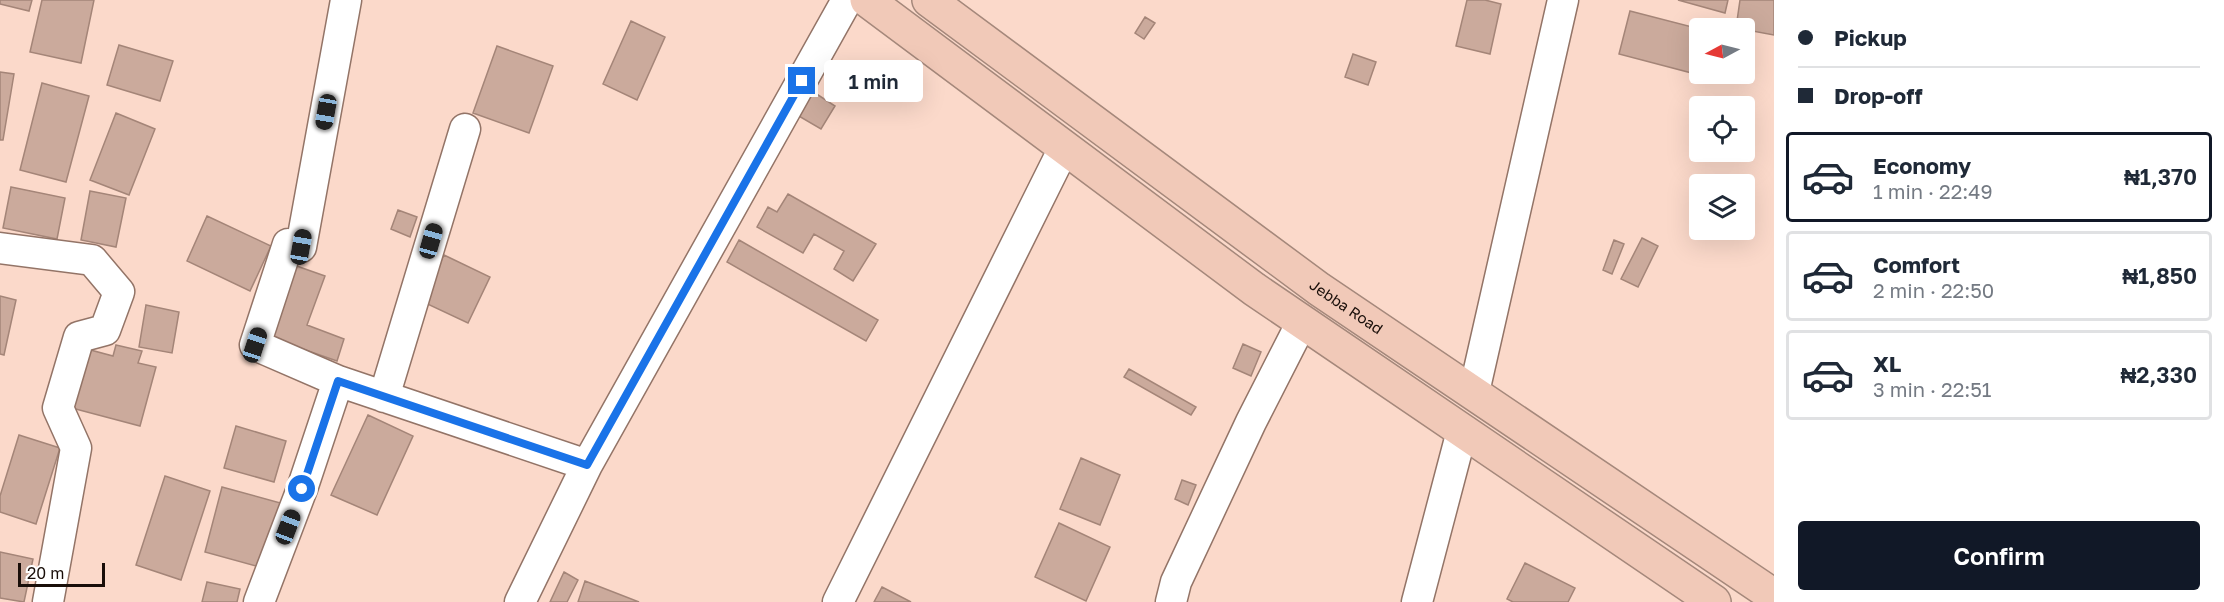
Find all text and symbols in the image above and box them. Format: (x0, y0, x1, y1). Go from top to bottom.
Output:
north arrow (1689, 18, 1755, 84)
map controls (1689, 18, 1755, 240)
text: Pickup (1834, 24, 1907, 51)
callout: 1 min (823, 60, 922, 102)
route end (788, 67, 815, 94)
text: 1 min (848, 69, 899, 93)
text: Drop-off (1834, 82, 1923, 109)
car (314, 93, 338, 131)
button: locate (1689, 96, 1755, 162)
icon: car (1801, 150, 1855, 204)
text: Economy (1873, 152, 1971, 179)
text: ₦1,370 (2124, 163, 2197, 190)
button: layers (1689, 174, 1755, 240)
text: 1 min · 22:49 (1873, 179, 1993, 203)
car (417, 221, 445, 261)
car (289, 228, 313, 266)
icon: car (1801, 249, 1855, 303)
text: Comfort (1873, 251, 1960, 278)
text: ₦1,850 (2122, 262, 2197, 289)
street label: Jebba Road (1306, 275, 1387, 338)
text: 2 min · 22:50 (1873, 278, 1994, 302)
car (241, 325, 269, 365)
icon: car (1801, 348, 1855, 402)
text: XL (1873, 350, 1901, 377)
text: ₦2,330 (2120, 361, 2197, 388)
text: 3 min · 22:51 (1873, 377, 1992, 401)
route start (288, 475, 315, 502)
car (273, 507, 303, 547)
button: Confirm (1798, 521, 2200, 590)
scale bar (18, 560, 105, 588)
text: 20 m (27, 563, 64, 583)

